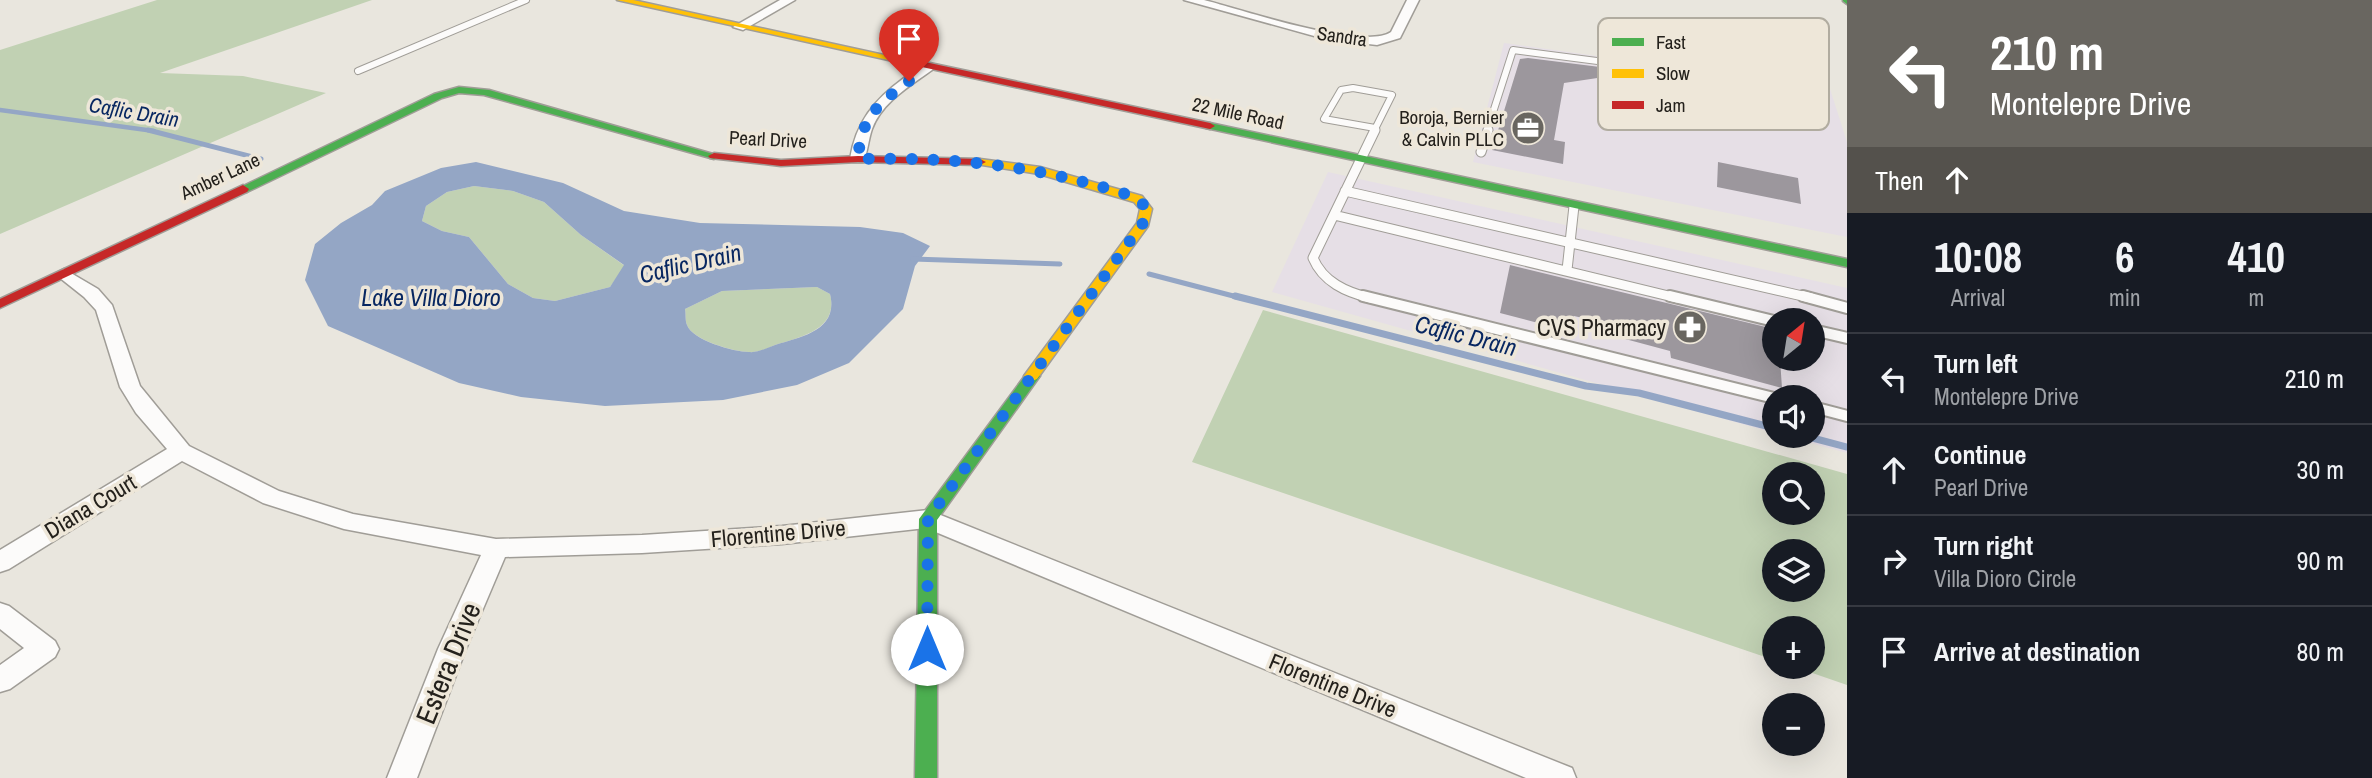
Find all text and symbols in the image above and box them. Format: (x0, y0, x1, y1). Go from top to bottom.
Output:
pin (879, 9, 939, 81)
legend (1598, 18, 1829, 130)
text: 210 m (1990, 19, 2104, 85)
icon: arrive (890, 20, 928, 58)
street label: Sandra (1315, 20, 1369, 52)
icon: left (1875, 28, 1966, 119)
text: Fast (1656, 29, 1686, 55)
text: Slow (1656, 60, 1691, 86)
text: Montelepre Drive (1990, 82, 2191, 125)
water label: Caflic Drain (87, 90, 181, 134)
street label: 22 Mile Road (1190, 91, 1286, 135)
text: Jam (1656, 92, 1685, 118)
place label: Boroja, Bernier & Calvin PLLC (1399, 104, 1505, 152)
office icon: Boroja, Bernier & Calvin PLLC (1509, 109, 1547, 147)
street label: Pearl Drive (728, 124, 808, 154)
street label: Amber Lane (175, 146, 264, 206)
icon: ahead (1938, 161, 1976, 199)
text: Then (1875, 163, 1924, 198)
text: 10:08 (1934, 229, 2022, 285)
text: 6 (2115, 229, 2134, 285)
text: 410 (2228, 229, 2285, 285)
water label: Caflic Drain (636, 236, 744, 290)
water label: Lake Villa Dioro (361, 281, 501, 313)
text: Arrival (1951, 282, 2005, 313)
text: min (2109, 282, 2141, 313)
text: m (2248, 282, 2264, 313)
water label: Caflic Drain (1412, 307, 1520, 363)
pharmacy icon: CVS Pharmacy (1671, 308, 1709, 346)
north arrow (1762, 308, 1825, 371)
map controls (1762, 308, 1825, 756)
place label: CVS Pharmacy (1537, 312, 1667, 343)
text: Turn left (1934, 346, 2018, 381)
icon: left (1875, 360, 1913, 398)
text: 210 m (2285, 361, 2344, 396)
text: Montelepre Drive (1934, 381, 2079, 412)
button: sound (1762, 385, 1825, 448)
text: Continue (1934, 437, 2026, 472)
icon: ahead (1875, 451, 1913, 489)
text: 30 m (2297, 452, 2344, 487)
button: search (1762, 462, 1825, 525)
street label: Diana Court (38, 467, 142, 545)
text: Pearl Drive (1934, 472, 2028, 503)
street label: Florentine Drive (709, 512, 847, 554)
text: Turn right (1934, 528, 2033, 563)
button: layers (1762, 539, 1825, 602)
icon: right (1875, 542, 1913, 580)
text: 90 m (2297, 543, 2344, 578)
text: Villa Dioro Circle (1934, 563, 2076, 594)
street label: Estera Drive (406, 597, 490, 729)
position arrow (890, 612, 964, 686)
button: + (1762, 616, 1825, 679)
icon: arrive (1875, 633, 1913, 671)
text: Arrive at destination (1934, 634, 2140, 669)
text: 80 m (2297, 634, 2344, 669)
street label: Florentine Drive (1265, 645, 1401, 725)
button: − (1762, 693, 1825, 756)

